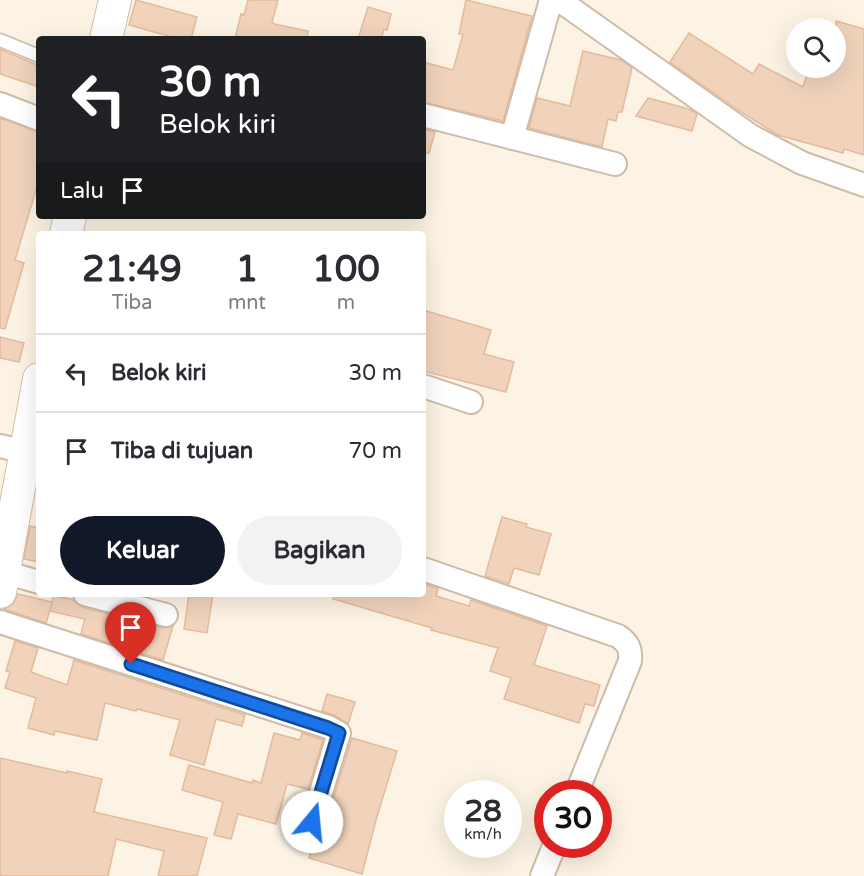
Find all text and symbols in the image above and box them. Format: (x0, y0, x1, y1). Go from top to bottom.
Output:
map controls (786, 18, 846, 78)
button: search (786, 18, 846, 78)
text: 30 m (159, 57, 261, 108)
icon: left (60, 60, 138, 138)
text: Belok kiri (159, 108, 276, 141)
icon: arrive (116, 174, 149, 207)
text: Lalu (60, 178, 104, 204)
text: 21:49 (82, 248, 182, 291)
text: 1 (236, 248, 258, 291)
text: 100 (312, 248, 380, 291)
text: Tiba (112, 291, 152, 315)
text: mnt (228, 291, 266, 315)
text: m (337, 291, 355, 315)
icon: left (60, 357, 93, 390)
text: Belok kiri (111, 360, 207, 386)
text: 30 m (348, 360, 402, 386)
icon: arrive (60, 435, 93, 468)
text: Tiba di tujuan (111, 438, 253, 464)
text: 70 m (348, 438, 402, 464)
button: Keluar (60, 516, 225, 585)
button: Bagikan (237, 516, 402, 585)
pin (105, 602, 156, 664)
icon: arrive (114, 611, 147, 644)
speed limit sign: 30 (534, 780, 612, 858)
position arrow (280, 790, 344, 854)
text: 28 (464, 793, 502, 830)
text: km/h (464, 825, 502, 843)

